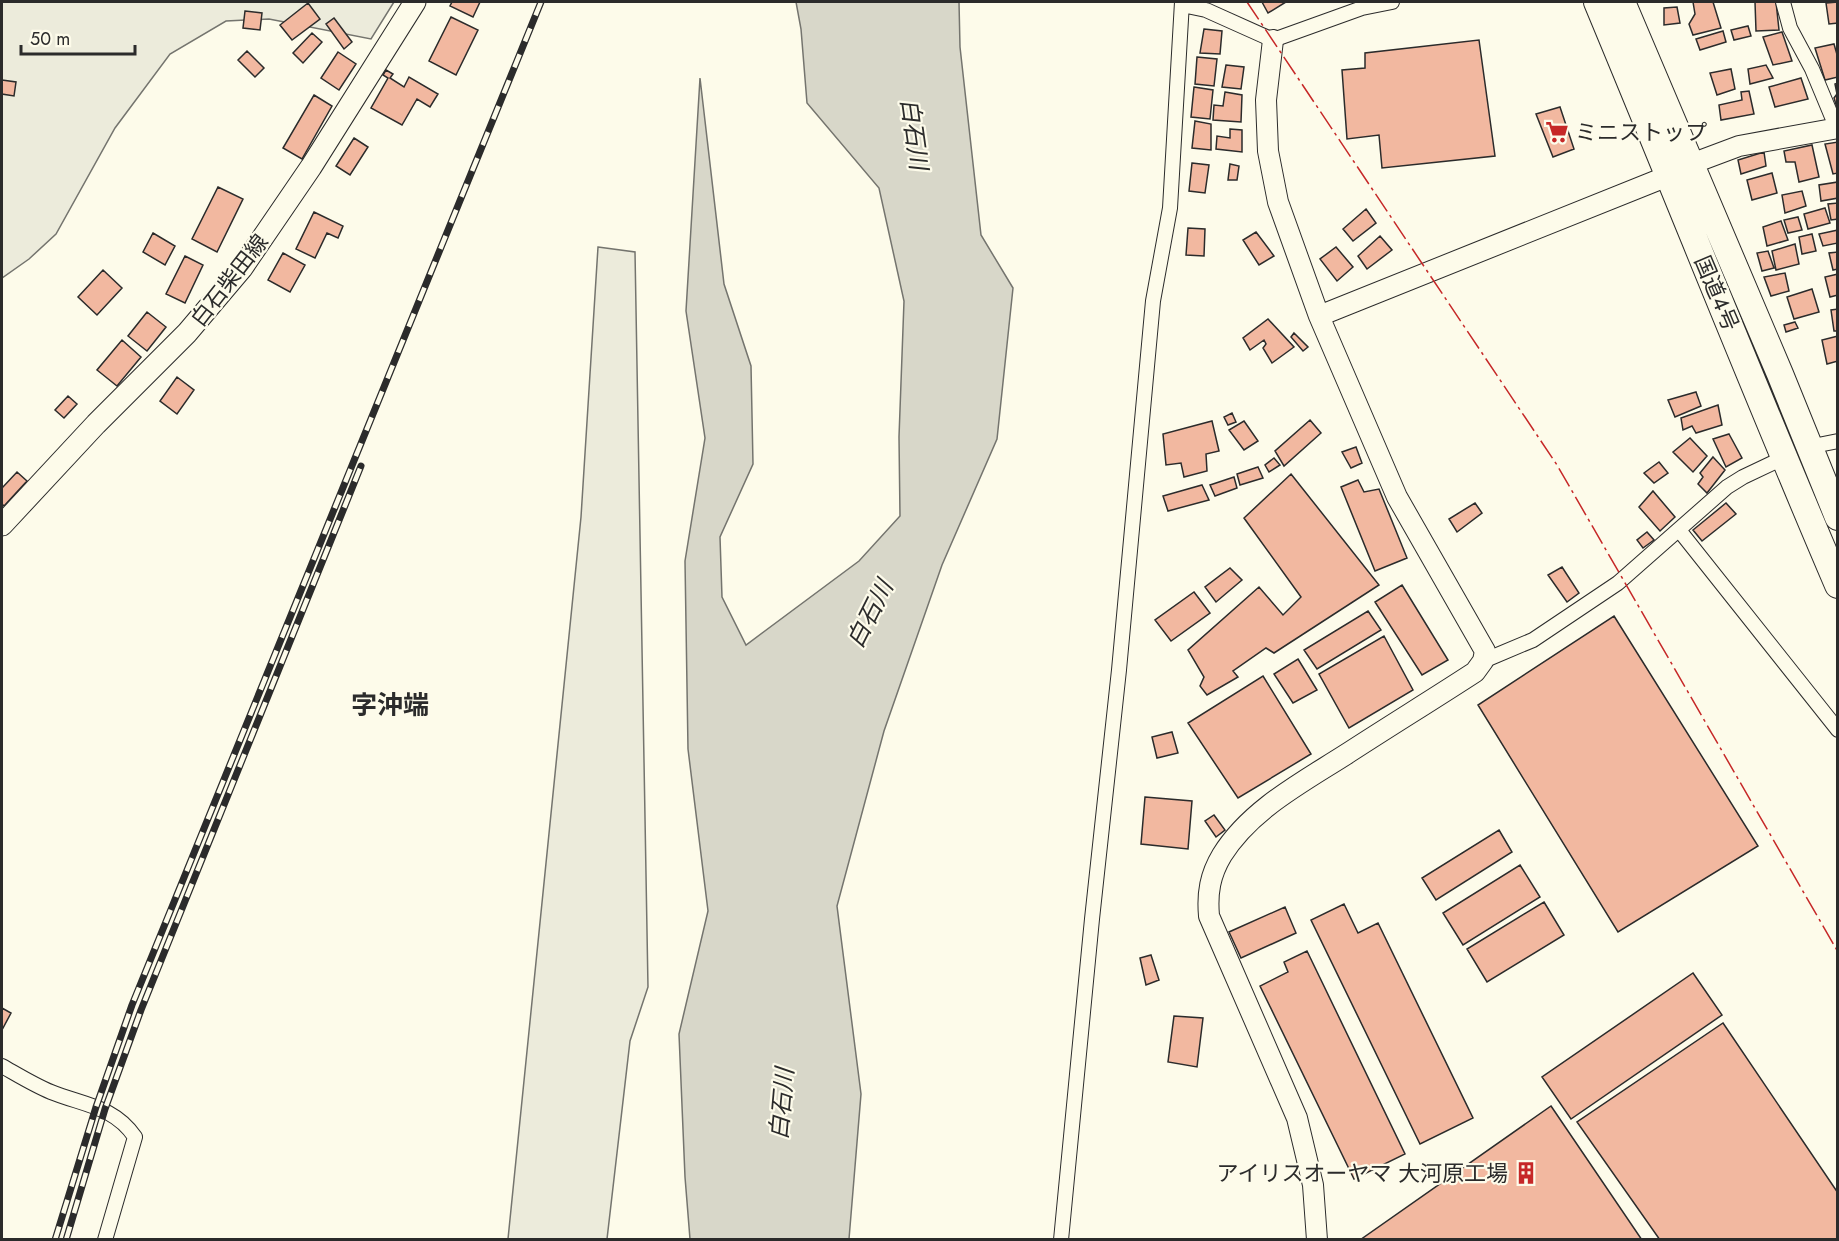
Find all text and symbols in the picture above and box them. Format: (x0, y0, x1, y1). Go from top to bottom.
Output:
scale bar (21, 18, 135, 56)
text: 50 m (30, 26, 70, 52)
water label: 白石川 (892, 96, 937, 175)
place label: ミニストップ (1575, 116, 1707, 148)
supermarket icon: ミニストップ (1544, 119, 1570, 145)
street label: 白石柴田線 (183, 227, 275, 333)
street label: 国道4号 (1687, 250, 1747, 336)
water label: 白石川 (838, 571, 903, 654)
district label: 字沖端 (351, 686, 429, 724)
water label: 白石川 (761, 1064, 802, 1141)
place label: アイリスオーヤマ 大河原工場 (1216, 1157, 1508, 1189)
building icon: アイリスオーヤマ 大河原工場 (1513, 1160, 1539, 1186)

